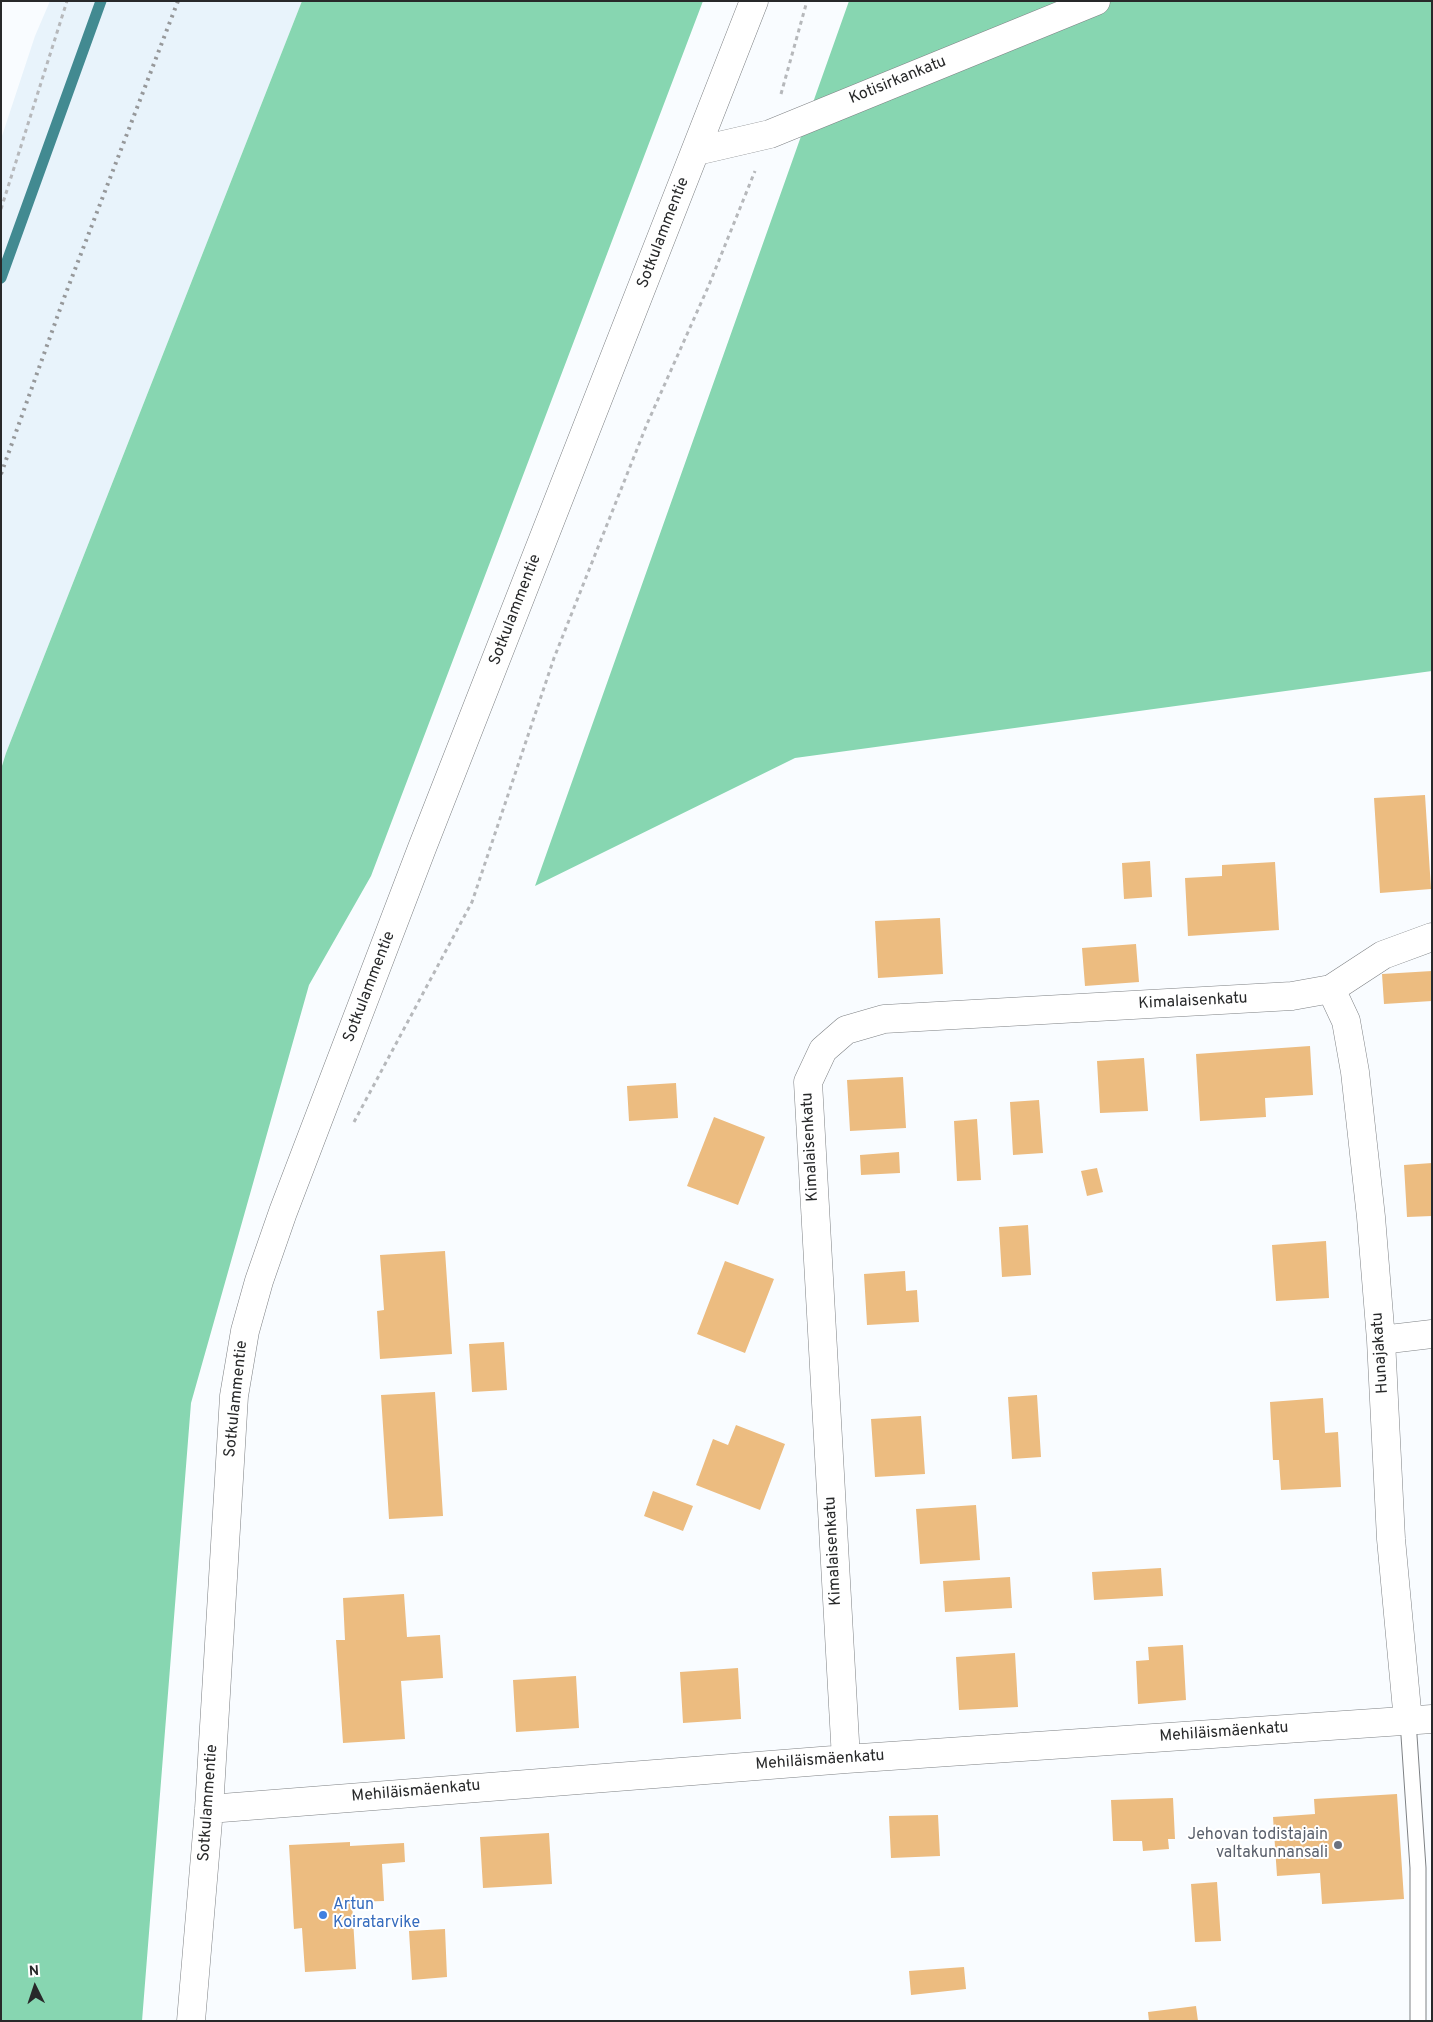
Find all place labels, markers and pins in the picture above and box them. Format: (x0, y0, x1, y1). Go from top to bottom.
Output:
place label: Jehovan todistajain valtakunnansali (1187, 1826, 1328, 1864)
marker: Jehovan todistajain valtakunnansali (1332, 1839, 1344, 1851)
place label: Artun Koiratarvike (333, 1896, 420, 1934)
marker: Artun Koiratarvike (317, 1909, 329, 1921)

